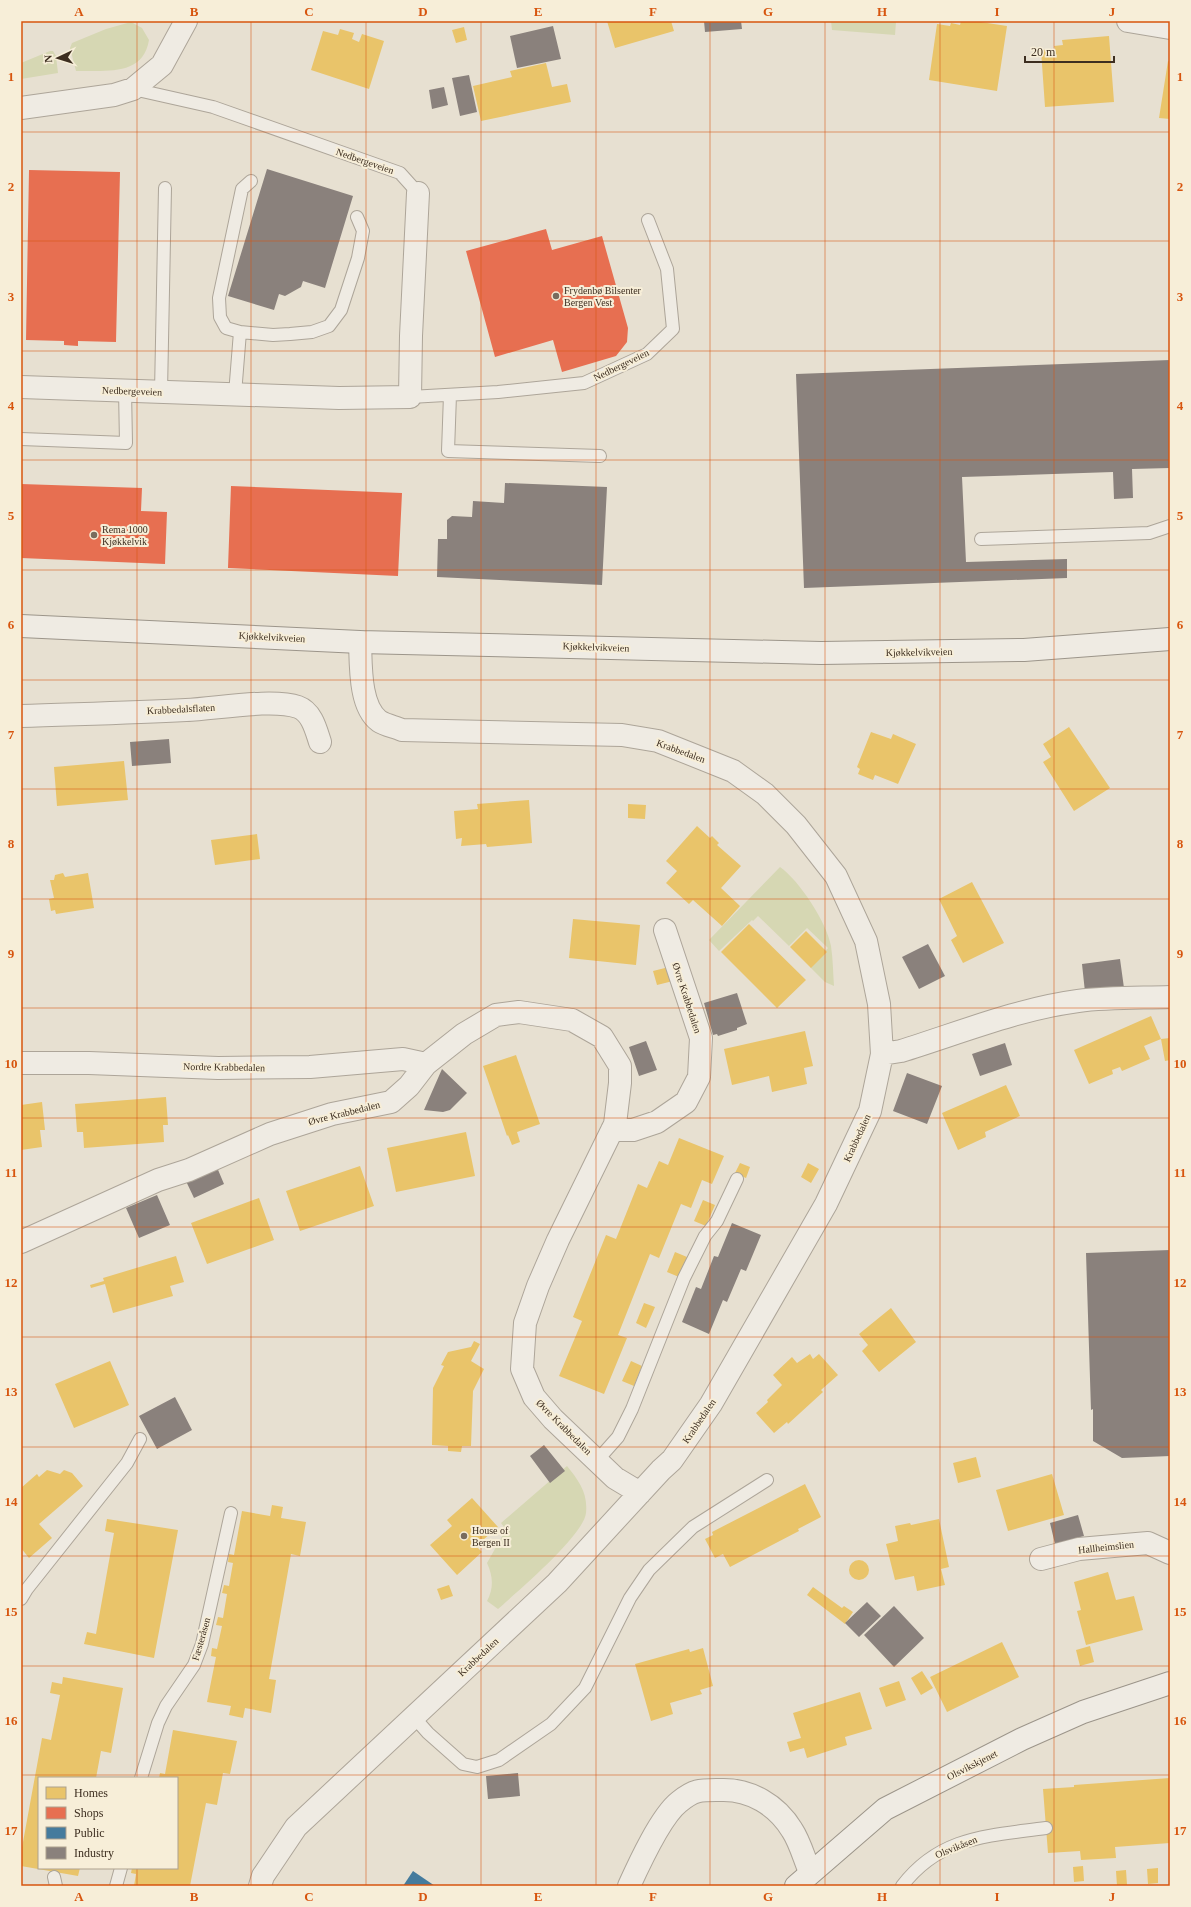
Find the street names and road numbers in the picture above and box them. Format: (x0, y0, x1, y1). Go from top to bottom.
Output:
street label: Nedbergeveien (335, 146, 395, 176)
street label: Nedbergeveien (591, 347, 651, 383)
street label: Nedbergeveien (102, 384, 162, 398)
street label: Kjøkkelvikveien (238, 630, 306, 644)
street label: Kjøkkelvikveien (563, 640, 629, 654)
street label: Kjøkkelvikveien (886, 646, 952, 658)
street label: Krabbedalsflaten (147, 702, 215, 716)
street label: Krabbedalen (655, 737, 707, 765)
street label: Øvre Krabbedalen (670, 961, 704, 1035)
street label: Nordre Krabbedalen (183, 1061, 265, 1073)
street label: Øvre Krabbedalen (307, 1099, 381, 1127)
street label: Krabbedalen (841, 1113, 873, 1163)
street label: Øvre Krabbedalen (534, 1397, 594, 1457)
street label: Krabbedalen (680, 1397, 718, 1445)
street label: Hallheimslien (1078, 1539, 1134, 1555)
street label: Fæsteråsen (190, 1616, 212, 1662)
street label: Krabbedalen (456, 1636, 500, 1678)
street label: Olsvikskjenet (945, 1748, 999, 1782)
street label: Olsvikåsen (933, 1834, 979, 1860)

